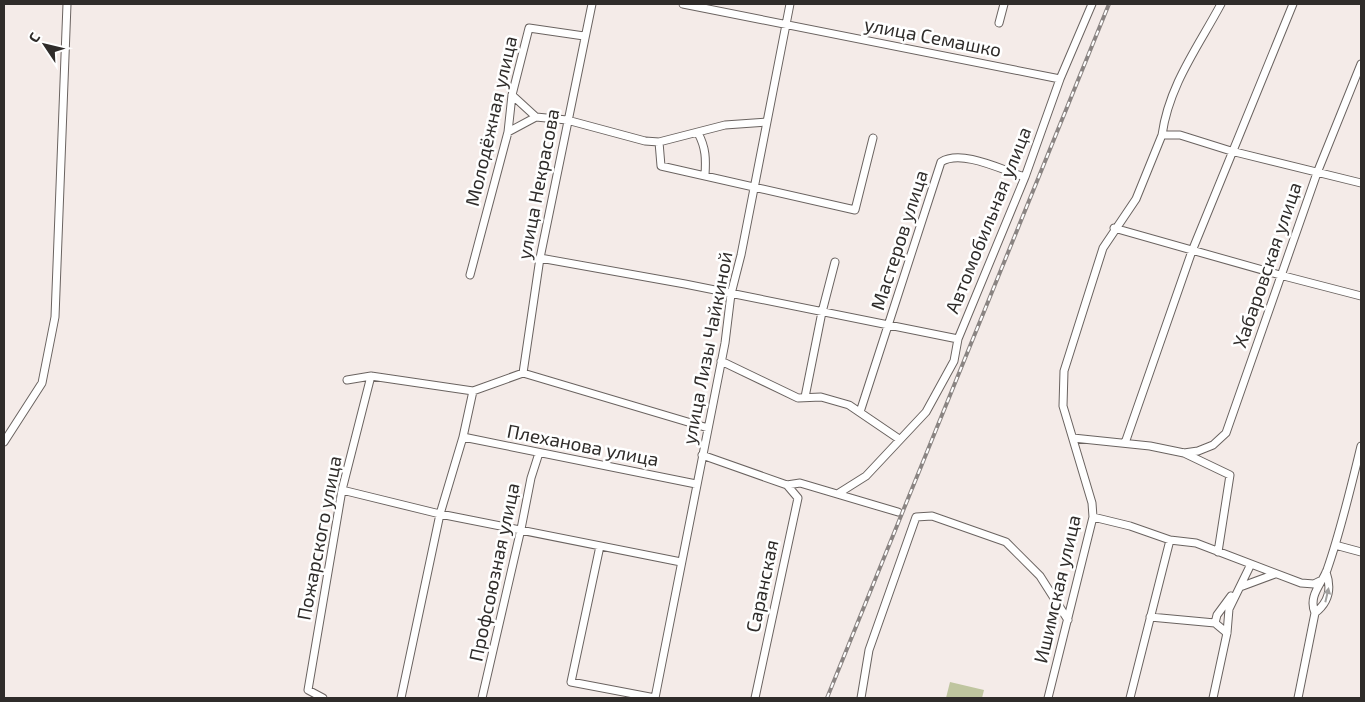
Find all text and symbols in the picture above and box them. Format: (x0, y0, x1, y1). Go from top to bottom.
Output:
street label: улица Семашко (862, 12, 1004, 62)
north arrow (20, 20, 70, 70)
text: С (25, 29, 43, 46)
street label: Молодёжная улица (460, 34, 522, 208)
street label: улица Некрасова (512, 107, 564, 261)
street label: Автомобильная улица (940, 123, 1036, 317)
street label: Мастеров улица (865, 167, 933, 313)
street label: Хабаровская улица (1227, 179, 1307, 351)
street label: улица Лизы Чайкиной (677, 249, 737, 447)
street label: Плеханова улица (505, 419, 661, 471)
street label: Пожарского улица (291, 454, 347, 622)
street label: Профсоюзная улица (463, 480, 525, 664)
street label: Ишимская улица (1028, 513, 1086, 665)
street label: Саранская (740, 537, 783, 634)
one-way arrow (1323, 587, 1331, 602)

